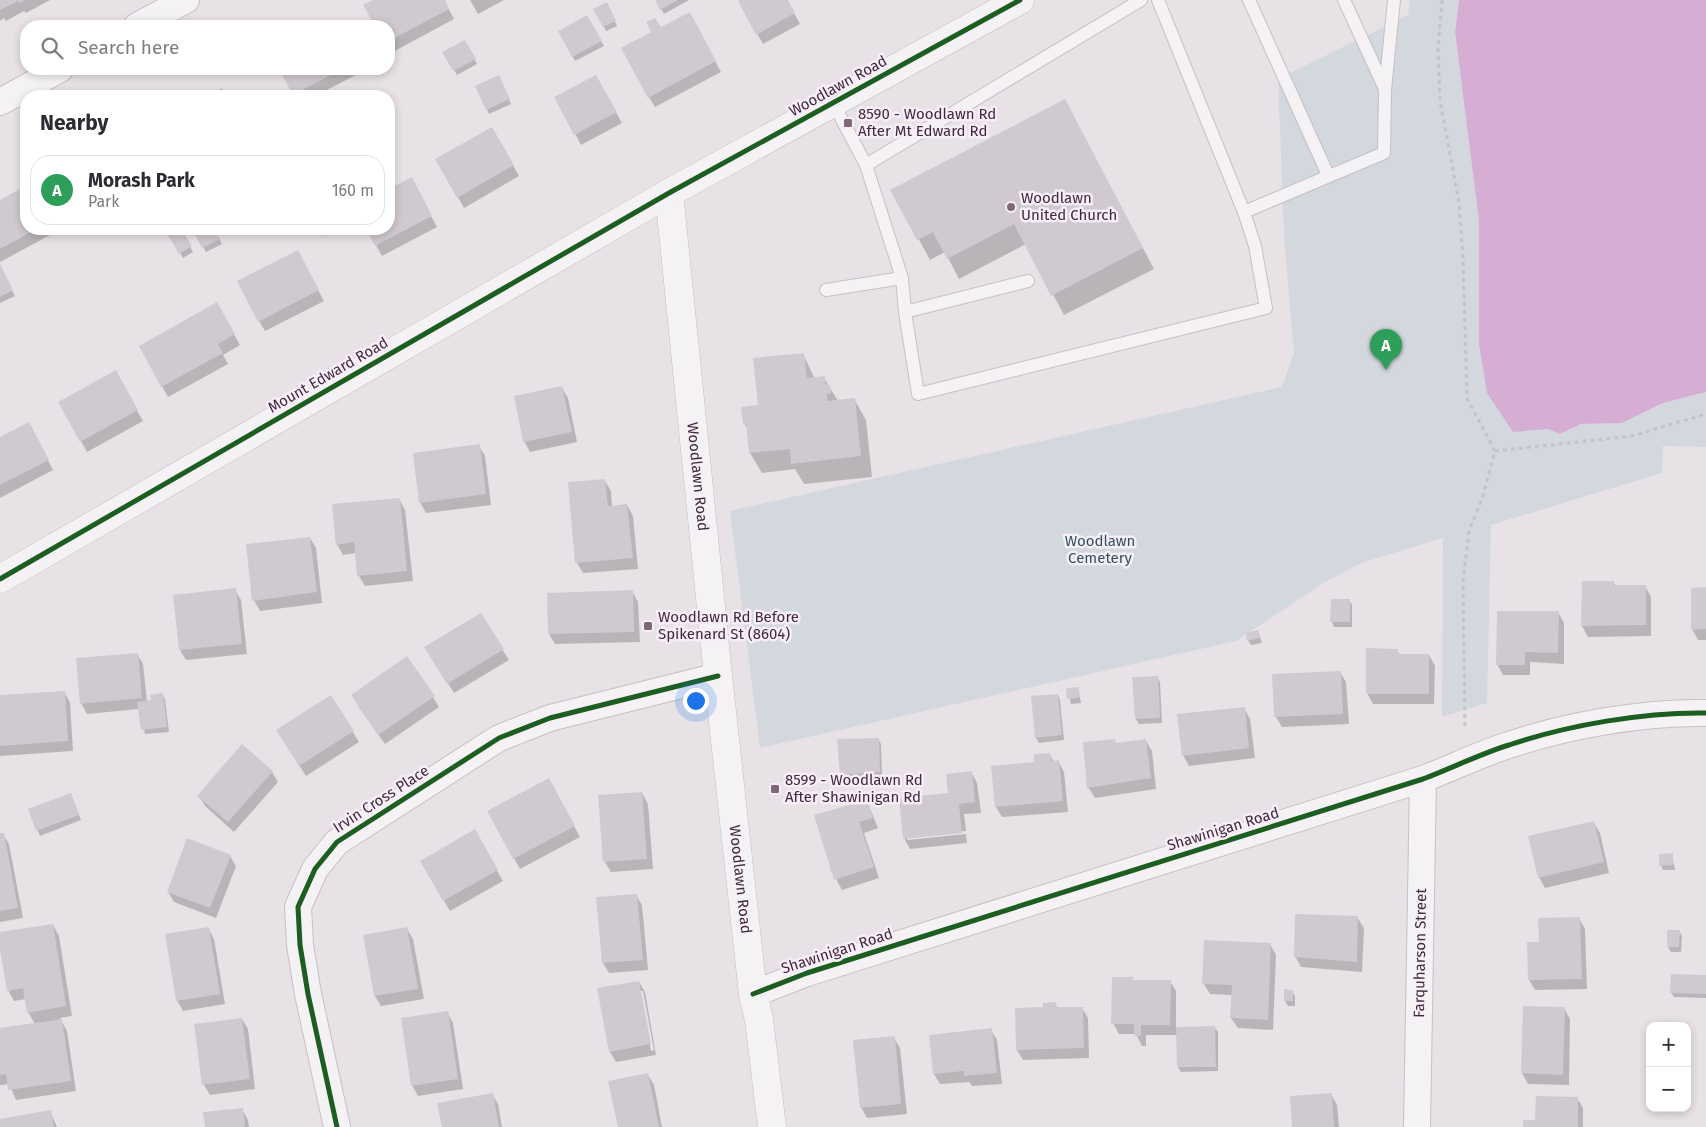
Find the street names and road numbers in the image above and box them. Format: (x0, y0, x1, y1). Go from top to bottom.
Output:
street label: Woodlawn Road (786, 52, 890, 120)
street label: Mount Edward Road (265, 333, 391, 417)
street label: Woodlawn Road (683, 421, 712, 532)
street label: Irvin Cross Place (330, 761, 432, 837)
street label: Shawinigan Road (1165, 803, 1281, 855)
street label: Woodlawn Road (725, 824, 755, 935)
street label: Farquharson Street (1410, 888, 1430, 1018)
street label: Shawinigan Road (779, 925, 895, 977)

